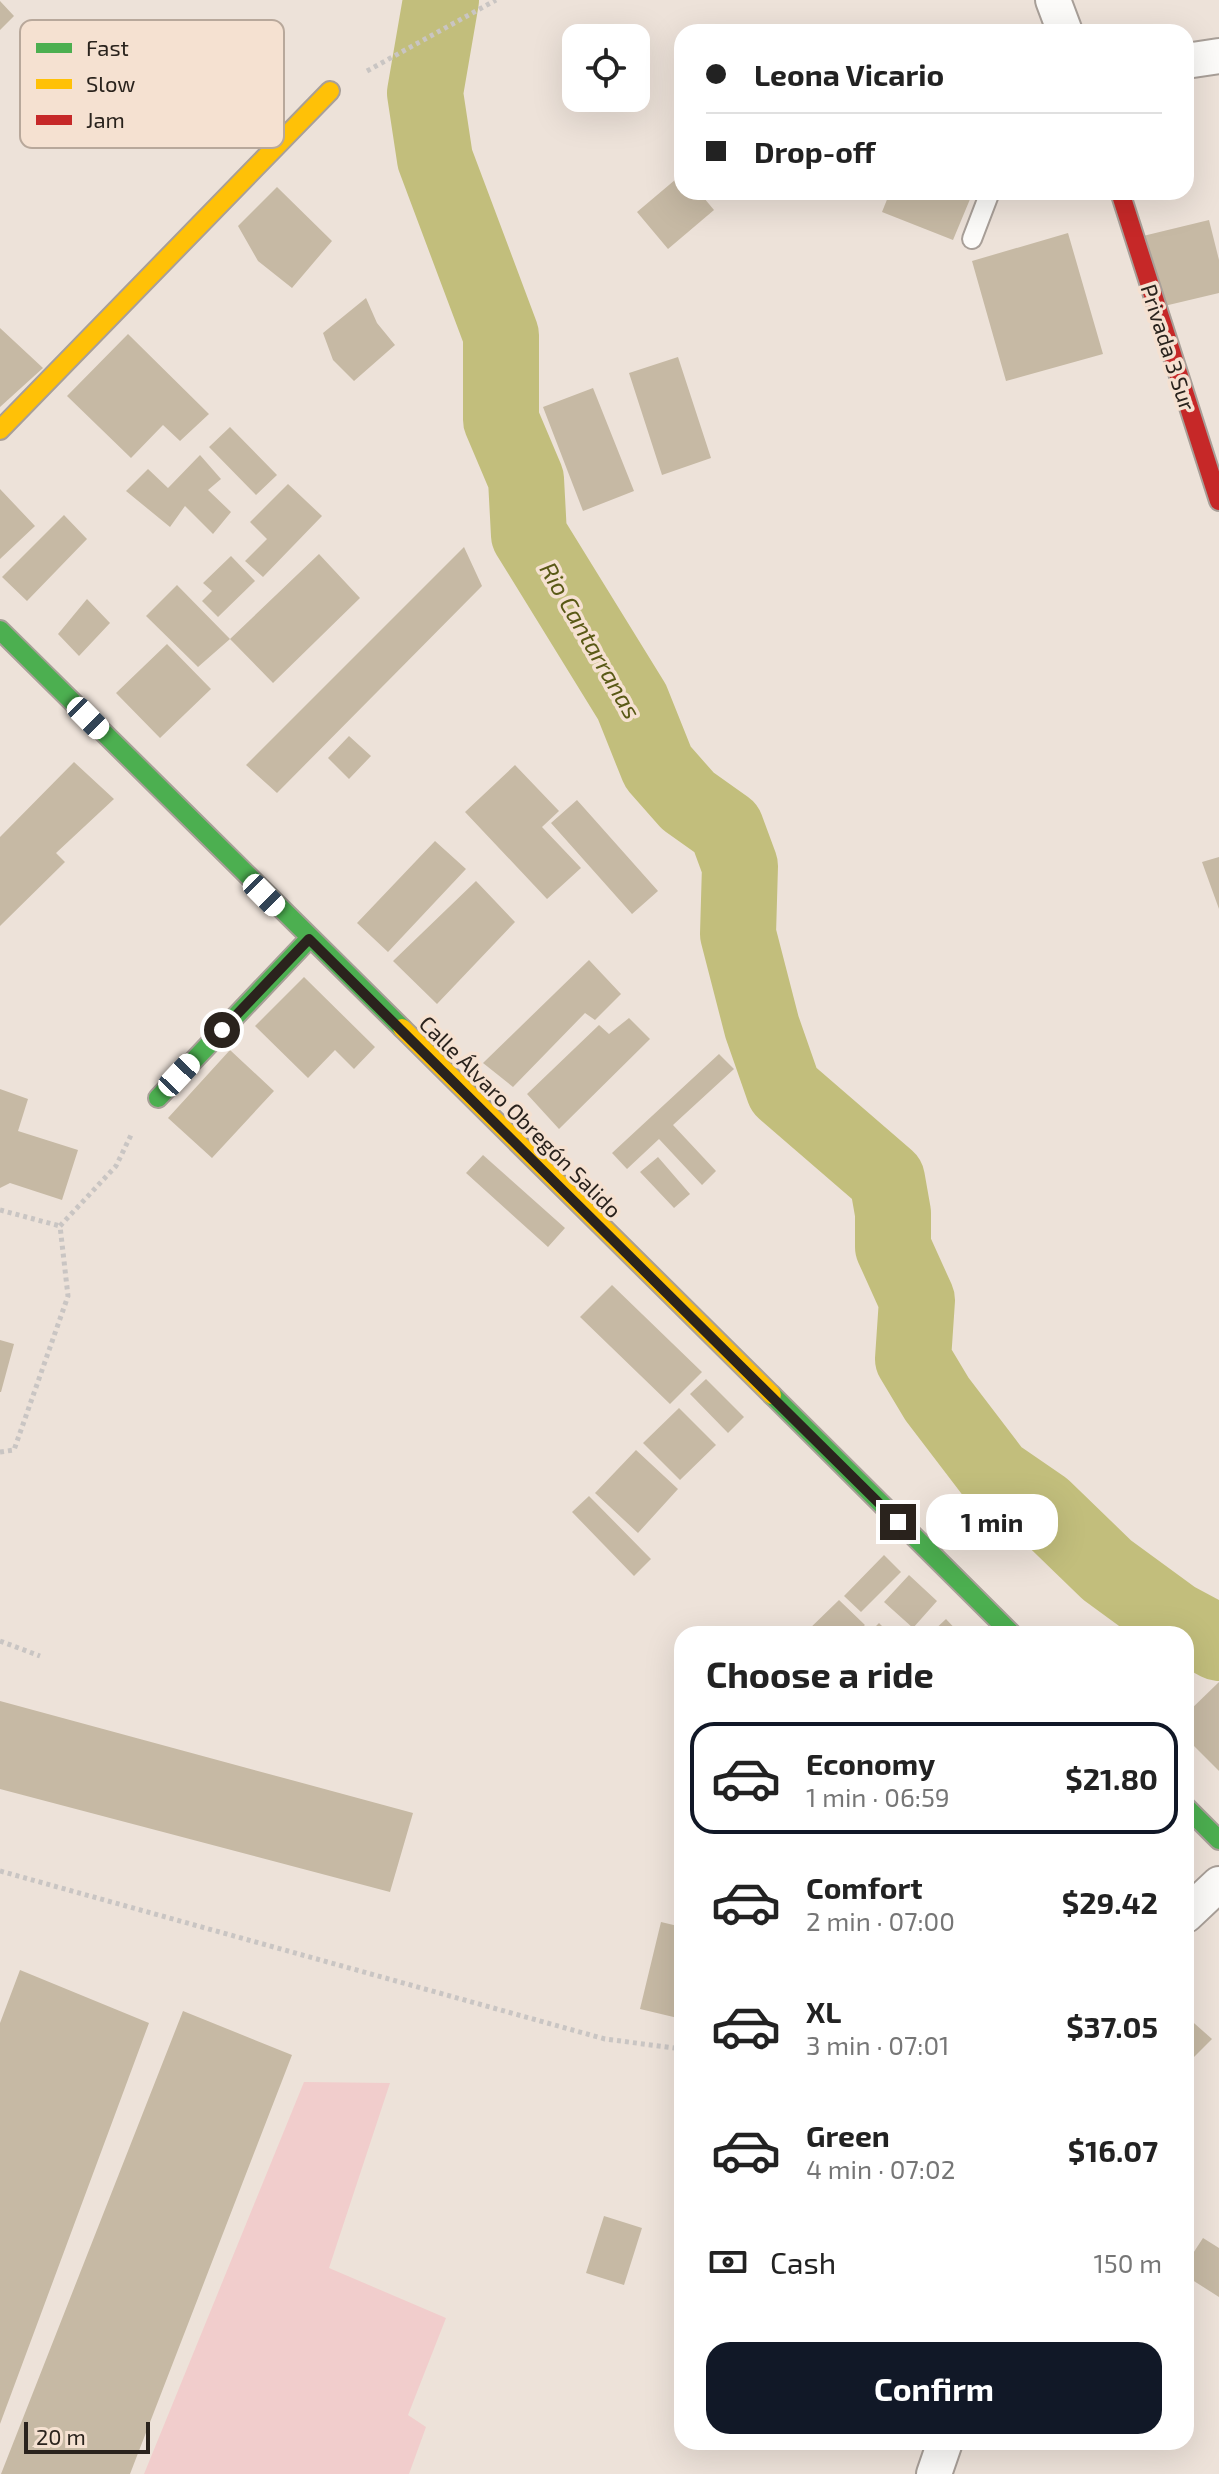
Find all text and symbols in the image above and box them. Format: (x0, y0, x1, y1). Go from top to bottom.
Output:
legend (20, 20, 284, 148)
map controls (562, 24, 650, 112)
button: locate (562, 24, 650, 112)
text: Fast (86, 34, 129, 60)
text: Leona Vicario (754, 56, 944, 92)
text: Slow (86, 70, 135, 96)
text: Jam (86, 106, 125, 132)
text: Drop-off (754, 133, 876, 169)
street label: Privada 3 Sur (1136, 281, 1202, 414)
water label: Rio Cantarranas (534, 557, 648, 723)
car (63, 693, 113, 743)
car (239, 870, 289, 920)
street label: Calle Álvaro Obregón Salido (415, 1010, 627, 1222)
route start (204, 1012, 240, 1048)
car (154, 1049, 204, 1101)
callout: 1 min (926, 1494, 1058, 1550)
route end (880, 1504, 916, 1540)
text: 1 min (961, 1506, 1023, 1537)
text: Choose a ride (706, 1652, 934, 1695)
icon: car (710, 1742, 782, 1814)
text: Economy (806, 1745, 935, 1781)
text: $21.80 (1065, 1760, 1158, 1796)
text: 1 min · 06:59 (806, 1781, 950, 1812)
icon: car (710, 1866, 782, 1938)
text: Comfort (806, 1869, 923, 1905)
text: $29.42 (1062, 1884, 1158, 1920)
text: 2 min · 07:00 (806, 1905, 955, 1936)
icon: car (710, 1990, 782, 2062)
text: XL (806, 1993, 841, 2029)
text: $37.05 (1066, 2008, 1158, 2044)
text: 3 min · 07:01 (806, 2029, 949, 2060)
icon: car (710, 2114, 782, 2186)
text: Green (806, 2117, 890, 2153)
text: $16.07 (1068, 2132, 1158, 2168)
text: 4 min · 07:02 (806, 2153, 955, 2184)
icon: cash (706, 2240, 750, 2284)
text: Cash (770, 2244, 836, 2280)
text: 150 m (1093, 2247, 1162, 2278)
button: Confirm (706, 2342, 1162, 2434)
scale bar (24, 2418, 150, 2454)
text: 20 m (36, 2423, 86, 2449)

